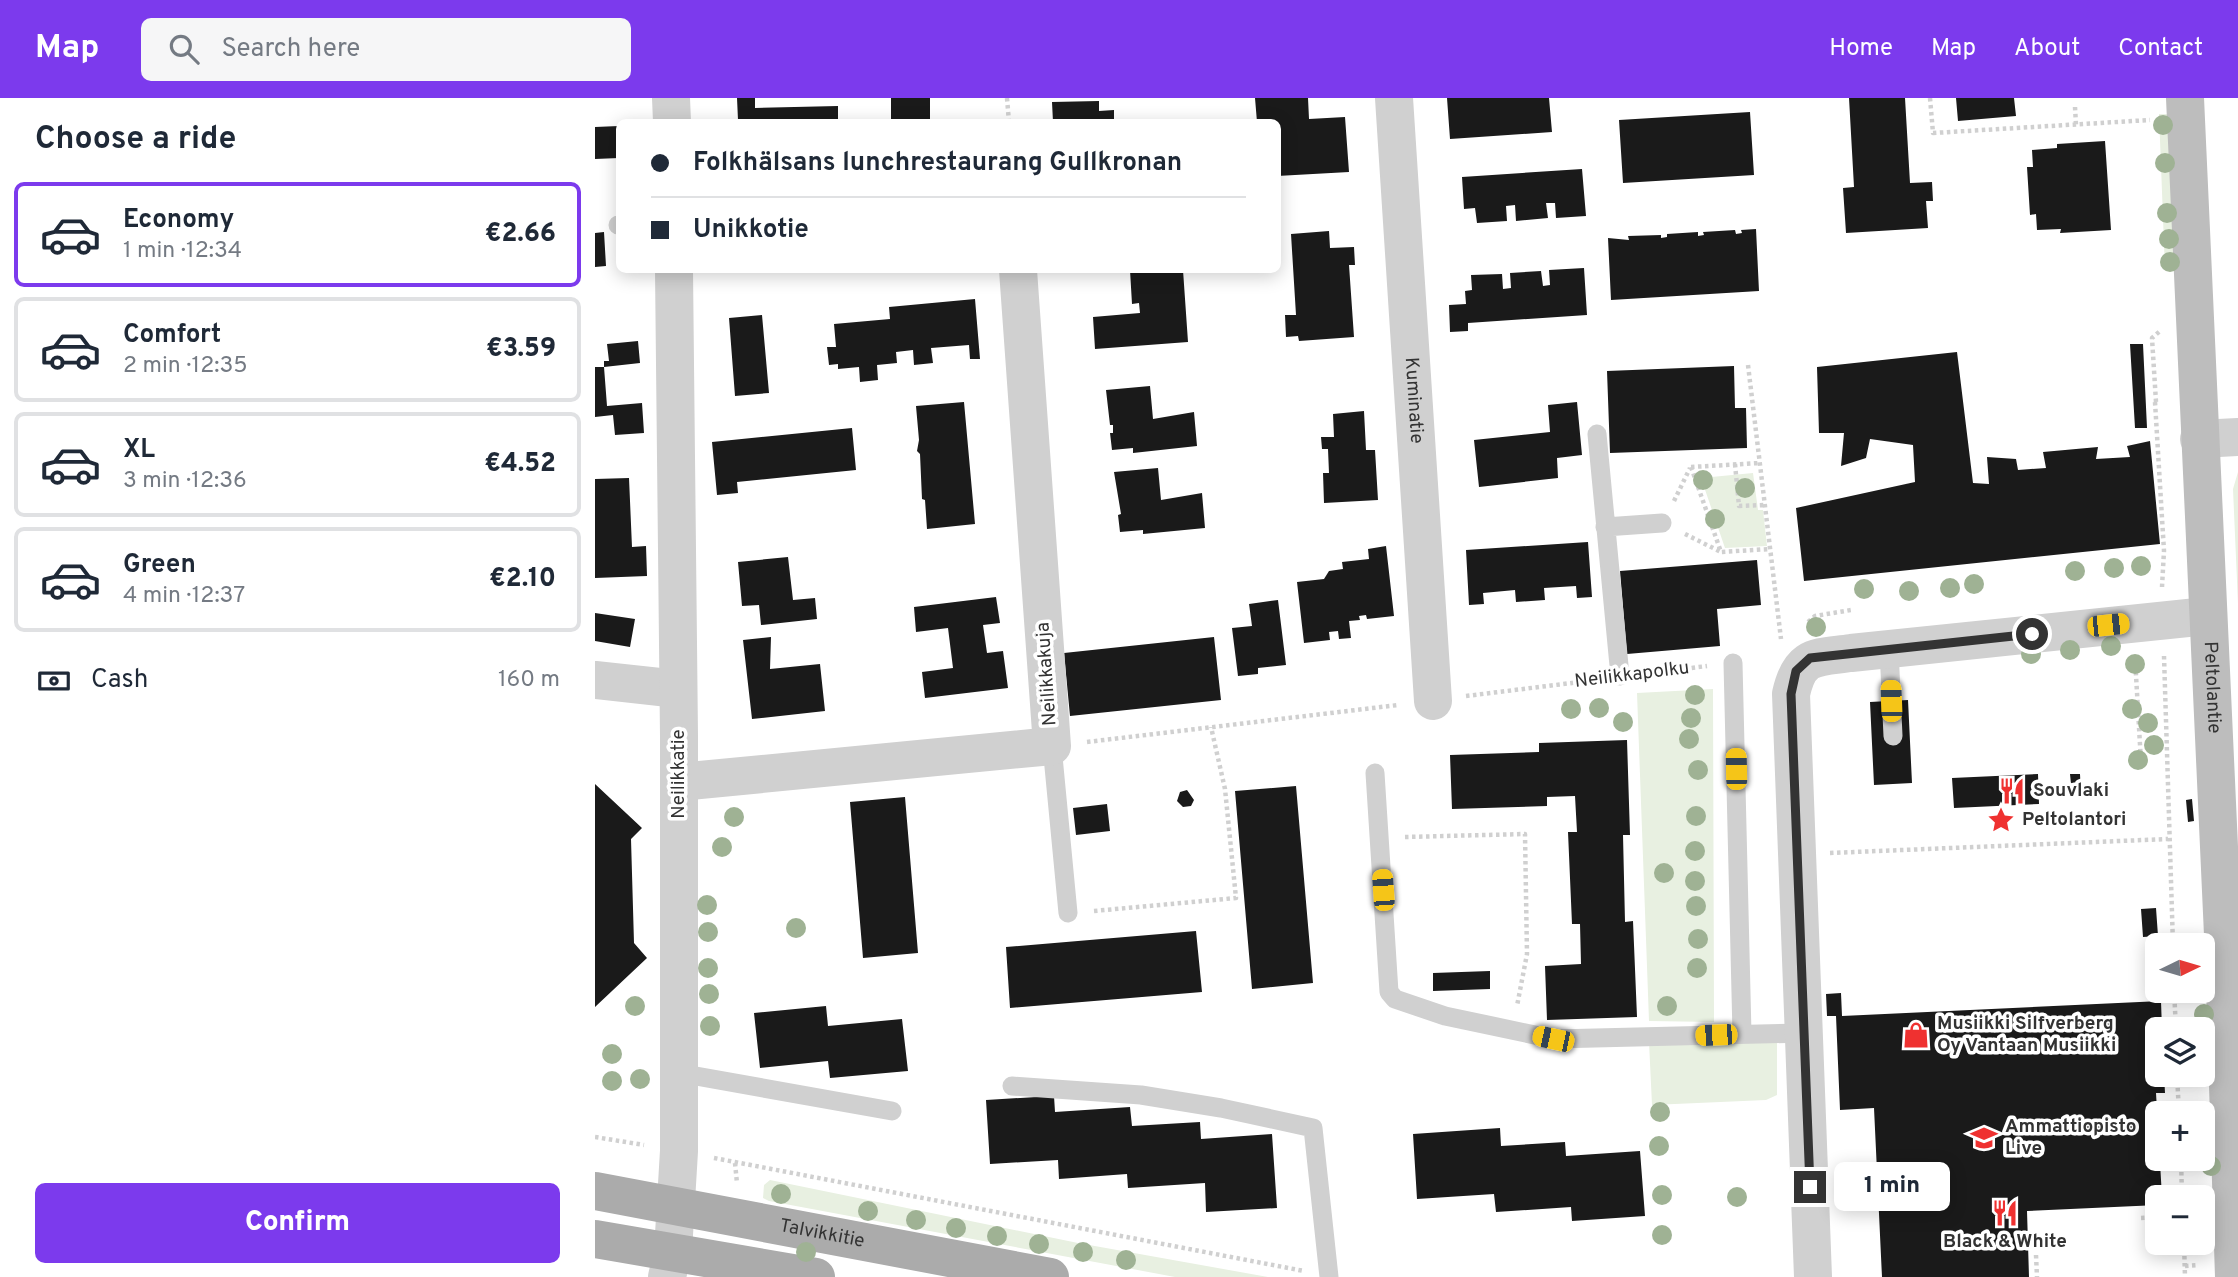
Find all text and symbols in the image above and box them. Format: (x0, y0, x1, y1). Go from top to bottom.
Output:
search box (141, 18, 631, 81)
text: Map (35, 28, 99, 70)
icon: search (165, 30, 203, 68)
text: Search here (221, 33, 360, 66)
text: Home (1829, 34, 1893, 64)
text: Map (1931, 34, 1976, 64)
text: About (2014, 34, 2080, 64)
text: Contact (2118, 34, 2203, 64)
text: Choose a ride (35, 120, 236, 160)
text: Folkhälsans lunchrestaurang Gullkronan (693, 147, 1182, 180)
icon: car (39, 203, 102, 266)
text: Economy (123, 204, 234, 237)
text: Unikkotie (693, 214, 809, 247)
text: €2.66 (485, 218, 556, 251)
text: 1 min · 12:34 (123, 237, 242, 266)
icon: car (39, 318, 102, 381)
text: Comfort (123, 319, 221, 352)
text: €3.59 (486, 333, 556, 366)
text: 2 min · 12:35 (123, 352, 248, 381)
street label: Kuminatie (1399, 356, 1428, 444)
icon: car (39, 433, 102, 496)
text: XL (123, 434, 155, 467)
text: €4.52 (484, 448, 556, 481)
text: 3 min · 12:36 (123, 467, 247, 496)
icon: car (39, 548, 102, 611)
text: Green (123, 549, 196, 582)
text: €2.10 (489, 563, 556, 596)
text: 4 min · 12:37 (123, 582, 245, 611)
car (2087, 612, 2130, 638)
route start (2016, 618, 2048, 650)
street label: Neilikkakuja (1031, 621, 1063, 727)
street label: Peltolantie (2198, 641, 2226, 734)
street label: Neilikkapolku (1573, 656, 1691, 694)
icon: cash (35, 662, 73, 700)
text: Cash (91, 664, 148, 697)
text: 160 m (498, 666, 560, 695)
car (1880, 680, 1903, 722)
street label: Neilikkatie (667, 729, 691, 819)
car (1726, 748, 1747, 790)
restaurant icon: Souvlaki (1997, 776, 2027, 806)
place label: Souvlaki (2033, 779, 2109, 803)
place icon: Peltolantori (1986, 805, 2016, 835)
place label: Peltolantori (2022, 808, 2126, 832)
car (1372, 868, 1395, 912)
north arrow (2145, 933, 2215, 1003)
map controls (2145, 933, 2215, 1255)
place label: Musiikki Silfverberg Oy Vantaan Musiikki (1937, 1012, 2116, 1058)
button: layers (2145, 1017, 2215, 1087)
shop icon: Musiikki Silfverberg Oy Vantaan Musiikki (1901, 1020, 1931, 1050)
car (1531, 1024, 1576, 1054)
car (1695, 1024, 1738, 1046)
button: + (2145, 1101, 2215, 1171)
place label: Ammattiopisto Live (2005, 1115, 2137, 1161)
school or university icon: Ammattiopisto Live (1969, 1123, 1999, 1153)
callout: 1 min (1835, 1162, 1950, 1212)
route end (1794, 1171, 1826, 1203)
text: 1 min (1864, 1172, 1920, 1201)
button: Confirm (35, 1183, 560, 1263)
button: − (2145, 1185, 2215, 1255)
restaurant icon: Black & White (1990, 1198, 2020, 1228)
street label: Talvikkitie (777, 1214, 867, 1254)
place label: Black & White (1943, 1230, 2067, 1254)

